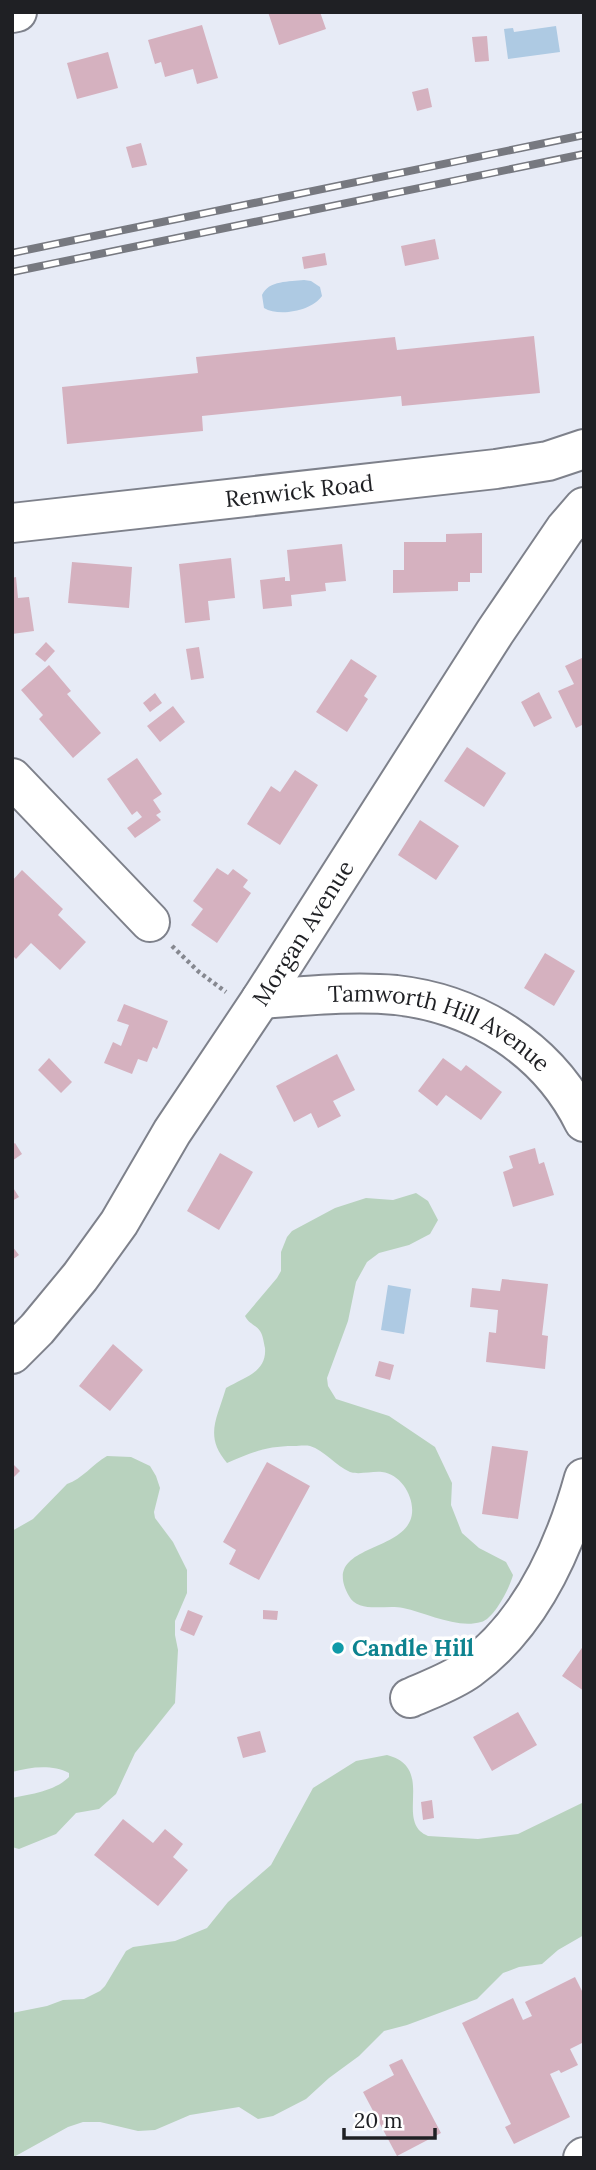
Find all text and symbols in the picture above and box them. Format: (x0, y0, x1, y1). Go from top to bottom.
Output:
street label: Renwick Road (223, 468, 375, 513)
street label: Morgan Avenue (246, 855, 360, 1011)
street label: Tamworth Hill Avenue (327, 978, 556, 1077)
place label: Candle Hill (352, 1633, 474, 1662)
marker: Candle Hill (330, 1640, 346, 1656)
scale bar (344, 2096, 435, 2140)
text: 20 m (354, 2107, 403, 2134)

